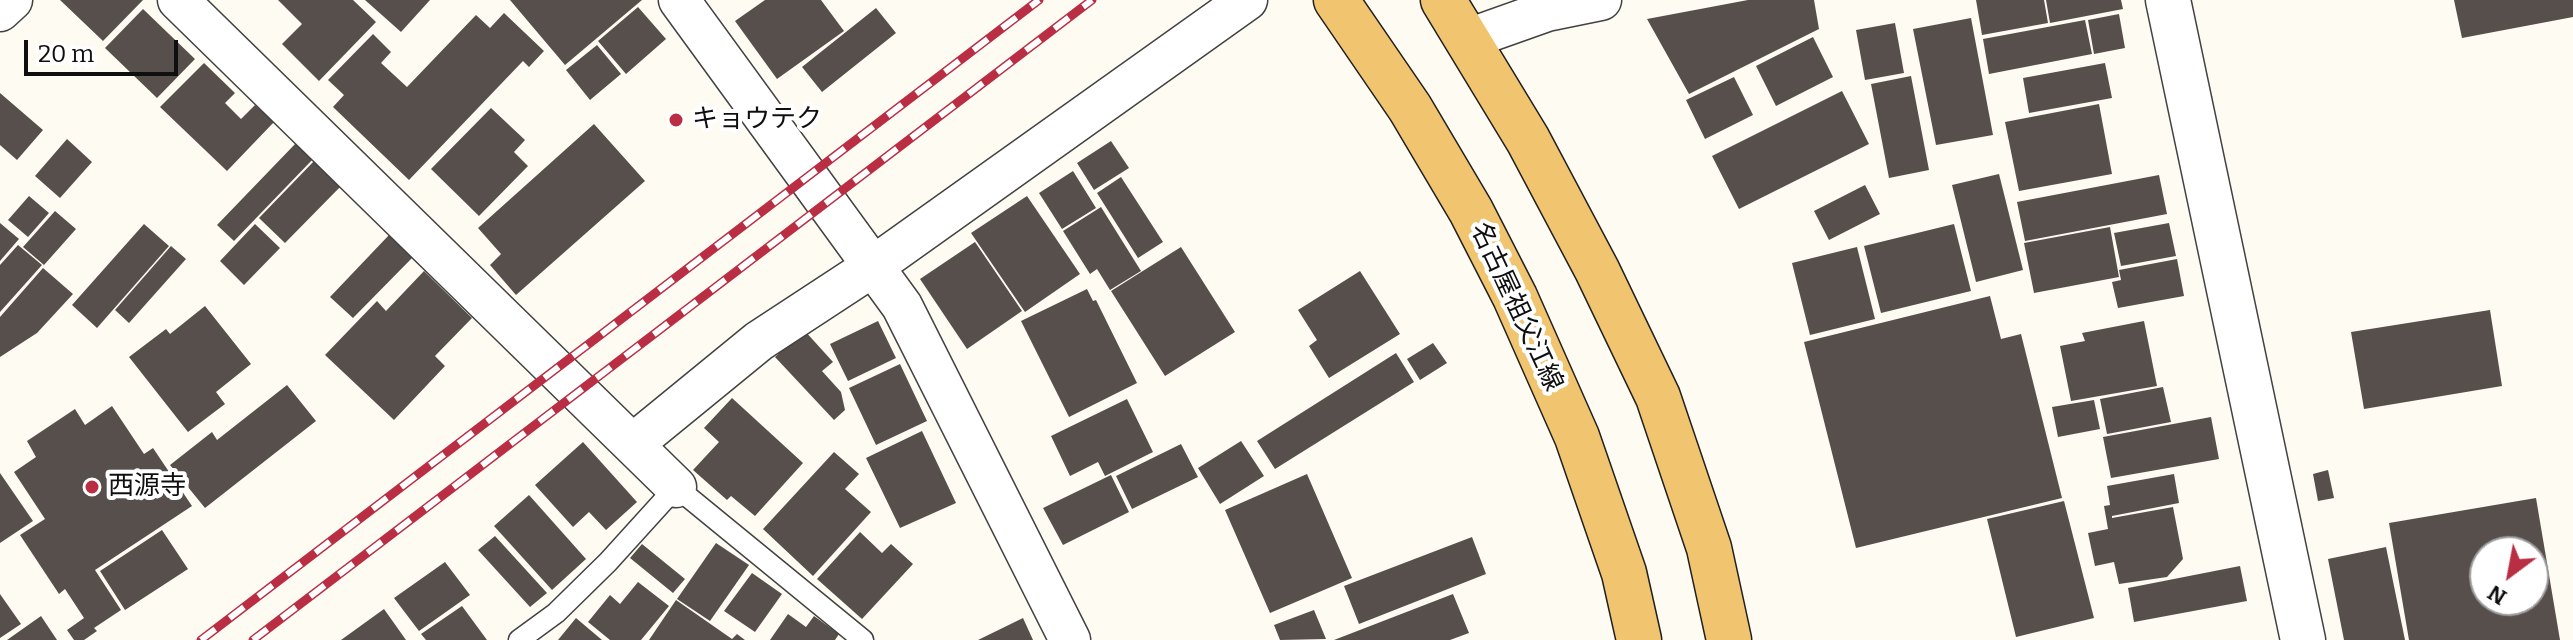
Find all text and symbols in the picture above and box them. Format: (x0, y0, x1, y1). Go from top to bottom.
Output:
scale bar (28, 24, 182, 74)
text: 20 m (38, 40, 94, 68)
place label: キョウテク (692, 104, 822, 136)
marker: キョウテク (667, 111, 685, 129)
street label: 名古屋祖父江線 (1463, 218, 1569, 396)
place label: 西源寺 (108, 471, 186, 503)
marker: 西源寺 (83, 478, 101, 496)
north arrow (2469, 536, 2549, 616)
text: N (2483, 579, 2511, 611)

